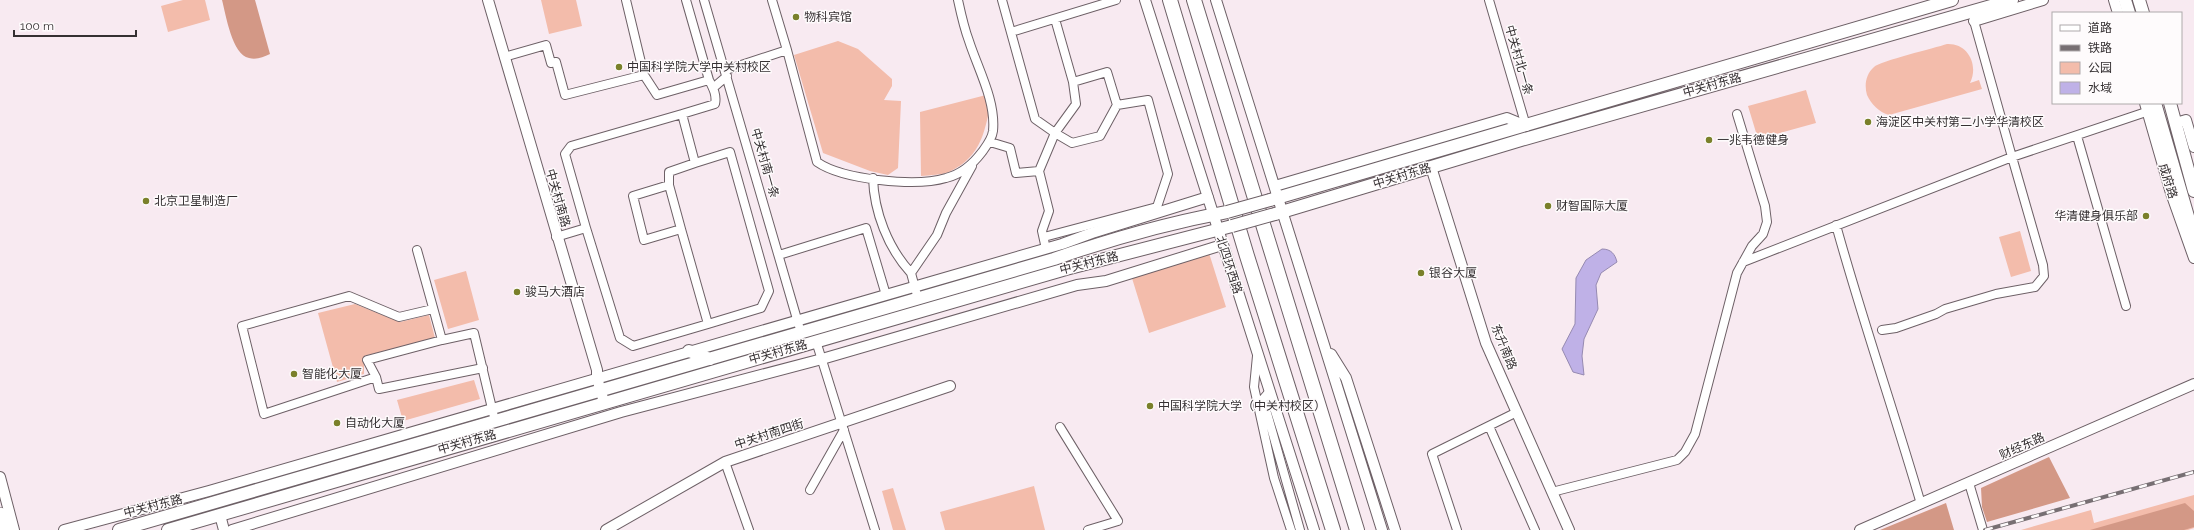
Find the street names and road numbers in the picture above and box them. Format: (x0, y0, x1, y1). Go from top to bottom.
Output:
street label: 中关村北一条 (1502, 23, 1536, 97)
street label: 中关村东路 (1681, 70, 1743, 100)
street label: 中关村南一条 (748, 126, 782, 200)
street label: 中关村东路 (1371, 161, 1433, 191)
street label: 成府路 (2156, 162, 2180, 200)
street label: 中关村南路 (543, 167, 573, 229)
street label: 北四环西路 (1213, 234, 1245, 296)
street label: 中关村东路 (1058, 249, 1120, 277)
street label: 东升南路 (1489, 322, 1519, 372)
street label: 中关村东路 (747, 337, 809, 367)
street label: 中关村南四街 (733, 416, 805, 452)
street label: 中关村东路 (436, 427, 498, 457)
street label: 财经东路 (1997, 430, 2047, 462)
street label: 中关村东路 (122, 492, 184, 520)

